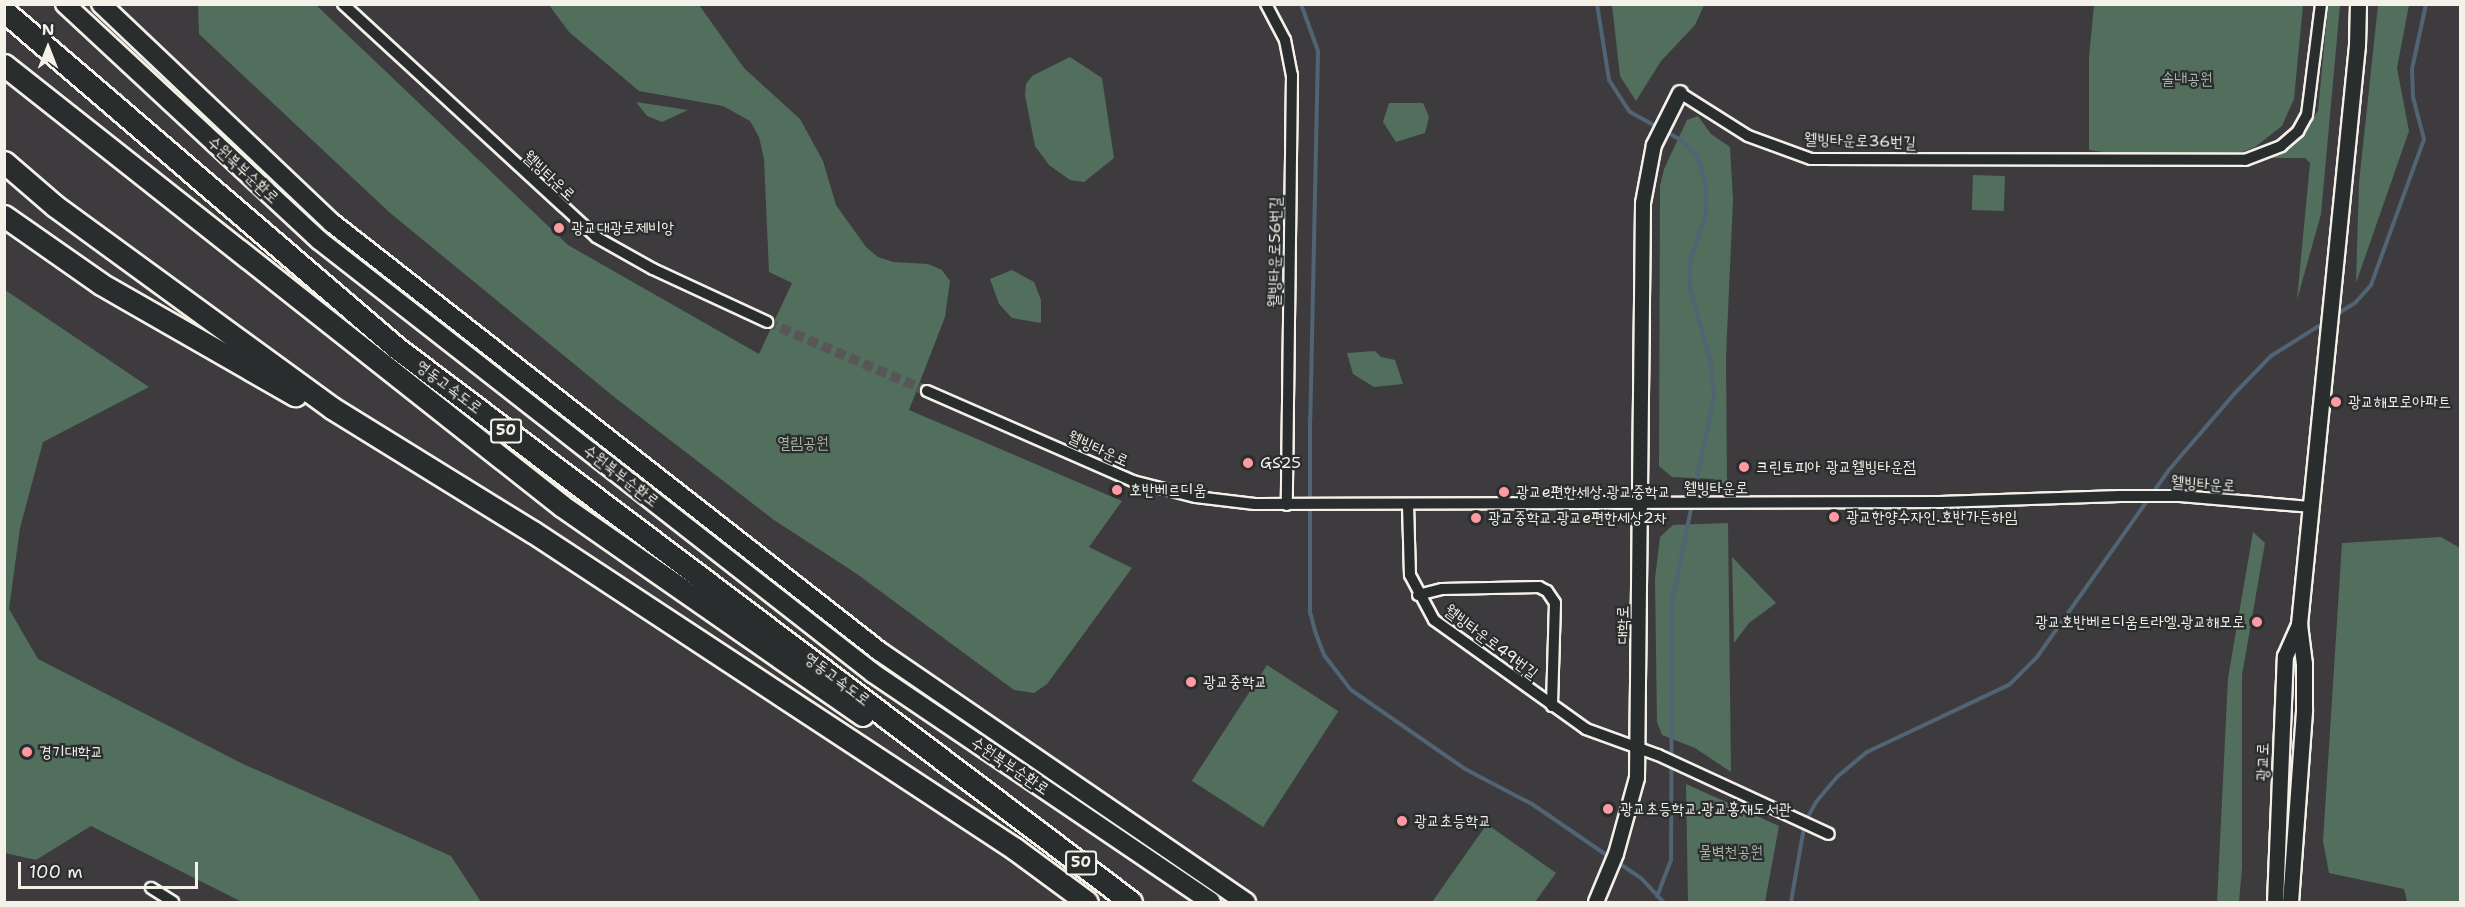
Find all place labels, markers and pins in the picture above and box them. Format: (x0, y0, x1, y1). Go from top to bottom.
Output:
place label: 광교대광로제비앙 (571, 218, 674, 238)
marker: 광교대광로제비앙 (552, 221, 566, 235)
place label: 광교해모로아파트 (2348, 392, 2451, 412)
marker: 광교해모로아파트 (2329, 395, 2343, 409)
place label: GS25 (1260, 453, 1301, 473)
marker: GS25 (1241, 456, 1255, 470)
place label: 크린토피아 광교웰빙타운점 (1756, 457, 1916, 477)
marker: 크린토피아 광교웰빙타운점 (1737, 460, 1751, 474)
place label: 호반베르디움 (1129, 480, 1206, 500)
place label: 광교e편한세상.광교중학교 (1516, 482, 1671, 502)
marker: 호반베르디움 (1110, 483, 1124, 497)
marker: 광교e편한세상.광교중학교 (1497, 485, 1511, 499)
place label: 광교한양수자인.호반가든하임 (1846, 507, 2017, 527)
place label: 광교중학교.광교e편한세상2차 (1488, 508, 1667, 528)
marker: 광교한양수자인.호반가든하임 (1827, 510, 1841, 524)
marker: 광교중학교.광교e편한세상2차 (1469, 511, 1483, 525)
place label: 광교호반베르디움트라엘.광교해모로 (2035, 612, 2245, 632)
marker: 광교호반베르디움트라엘.광교해모로 (2250, 615, 2264, 629)
place label: 광교중학교 (1203, 672, 1267, 692)
marker: 광교중학교 (1184, 675, 1198, 689)
place label: 경기대학교 (39, 742, 103, 762)
marker: 경기대학교 (20, 745, 34, 759)
place label: 광교초등학교.광교홍재도서관 (1620, 799, 1791, 819)
marker: 광교초등학교.광교홍재도서관 (1601, 802, 1615, 816)
place label: 광교초등학교 (1414, 811, 1491, 831)
marker: 광교초등학교 (1395, 814, 1409, 828)

